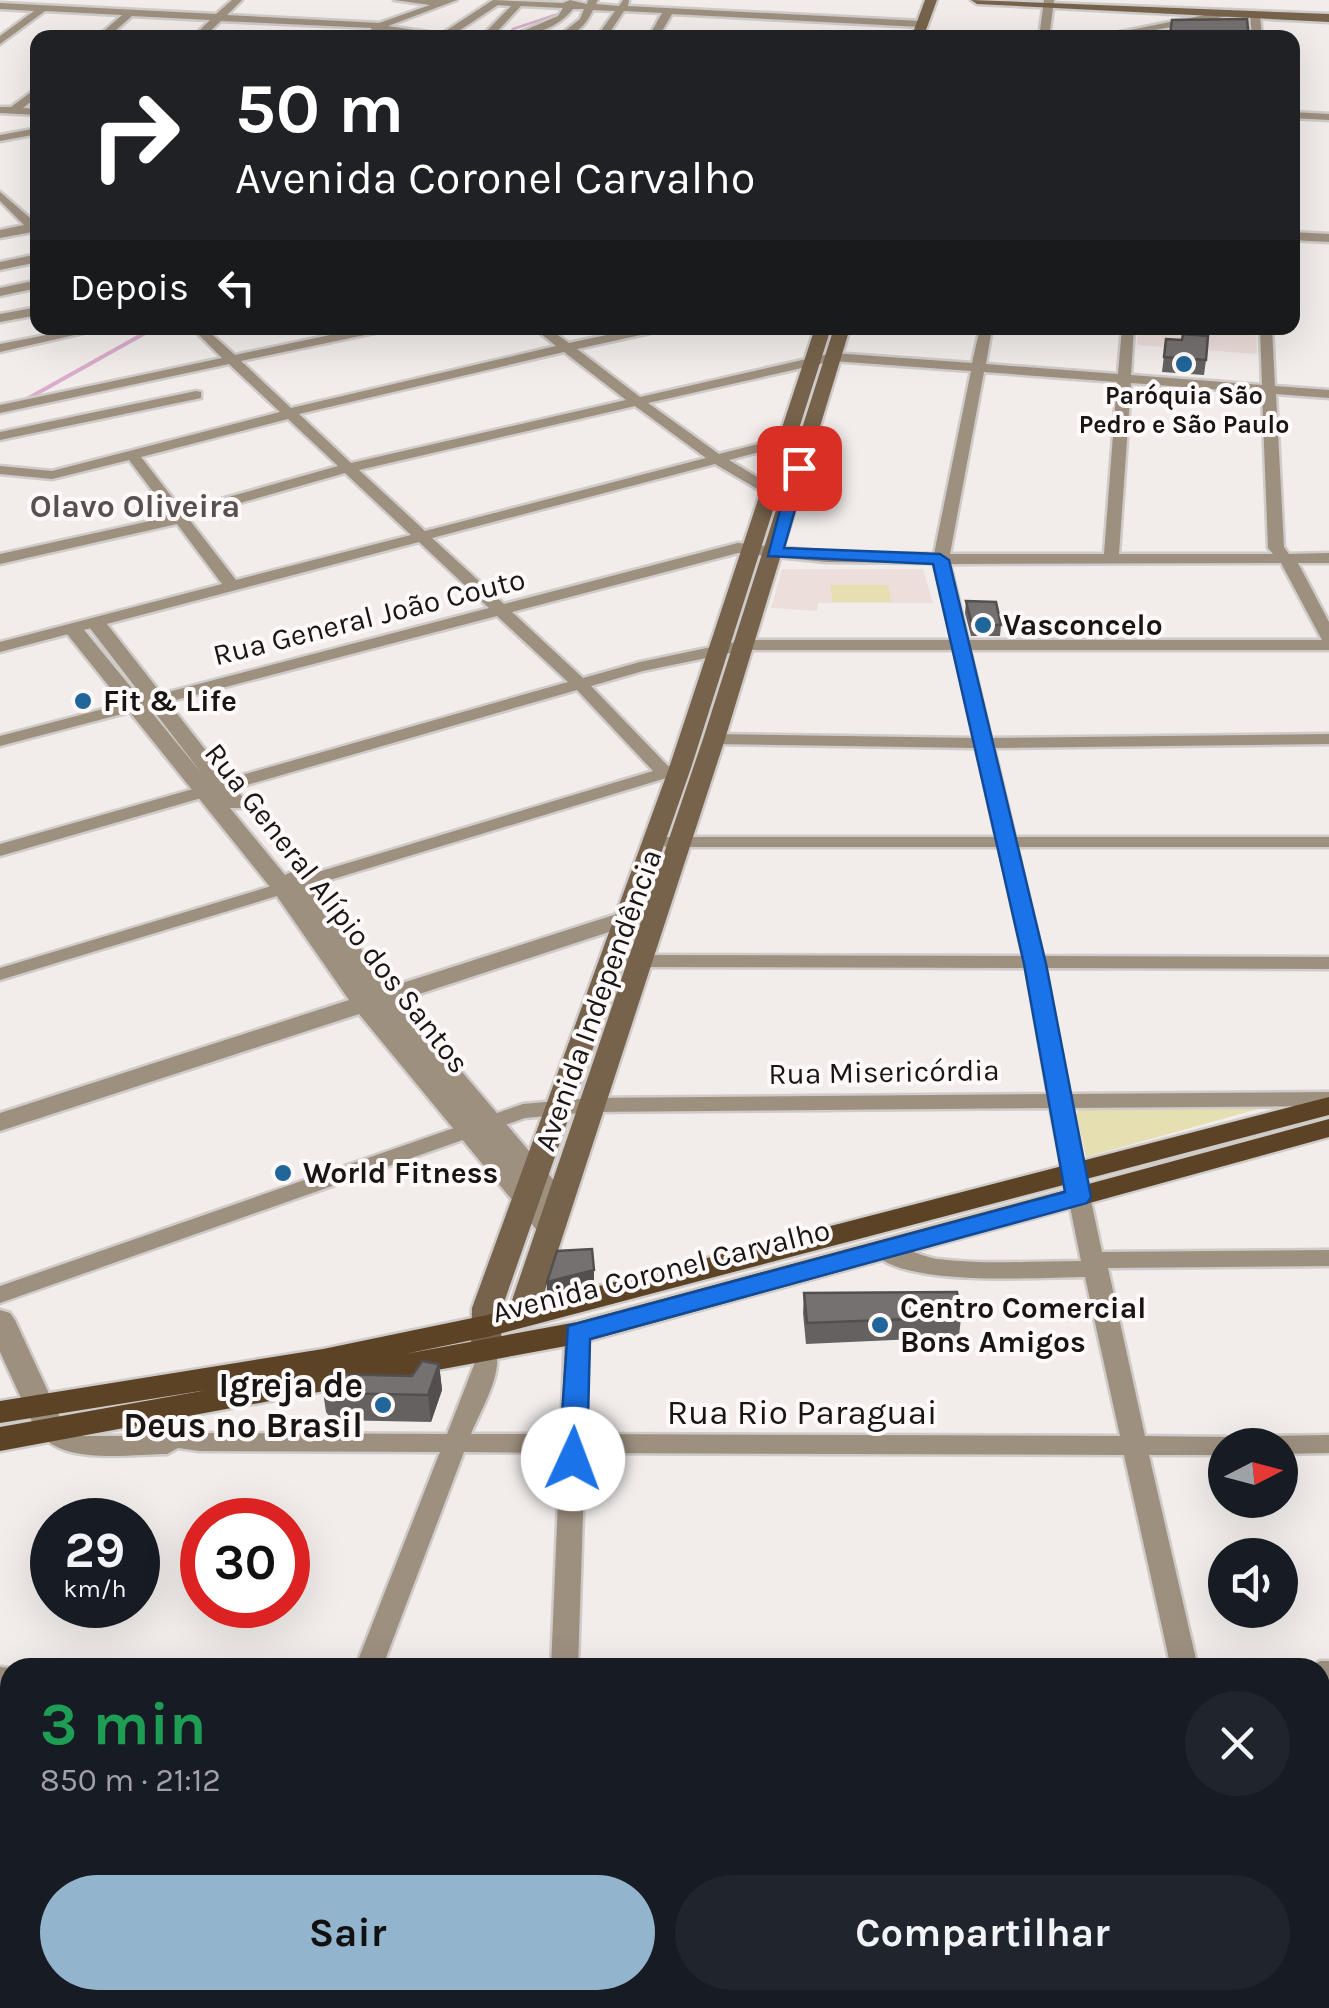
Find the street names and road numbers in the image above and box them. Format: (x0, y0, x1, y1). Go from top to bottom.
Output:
street label: Rua General João Couto (209, 561, 529, 673)
street label: Rua General Alípio dos Santos (197, 736, 477, 1080)
street label: Avenida Independência (527, 844, 669, 1156)
street label: Rua Misericórdia (768, 1052, 1000, 1092)
street label: Avenida Coronel Carvalho (488, 1212, 834, 1330)
street label: Rua Rio Paraguai (667, 1392, 937, 1433)

